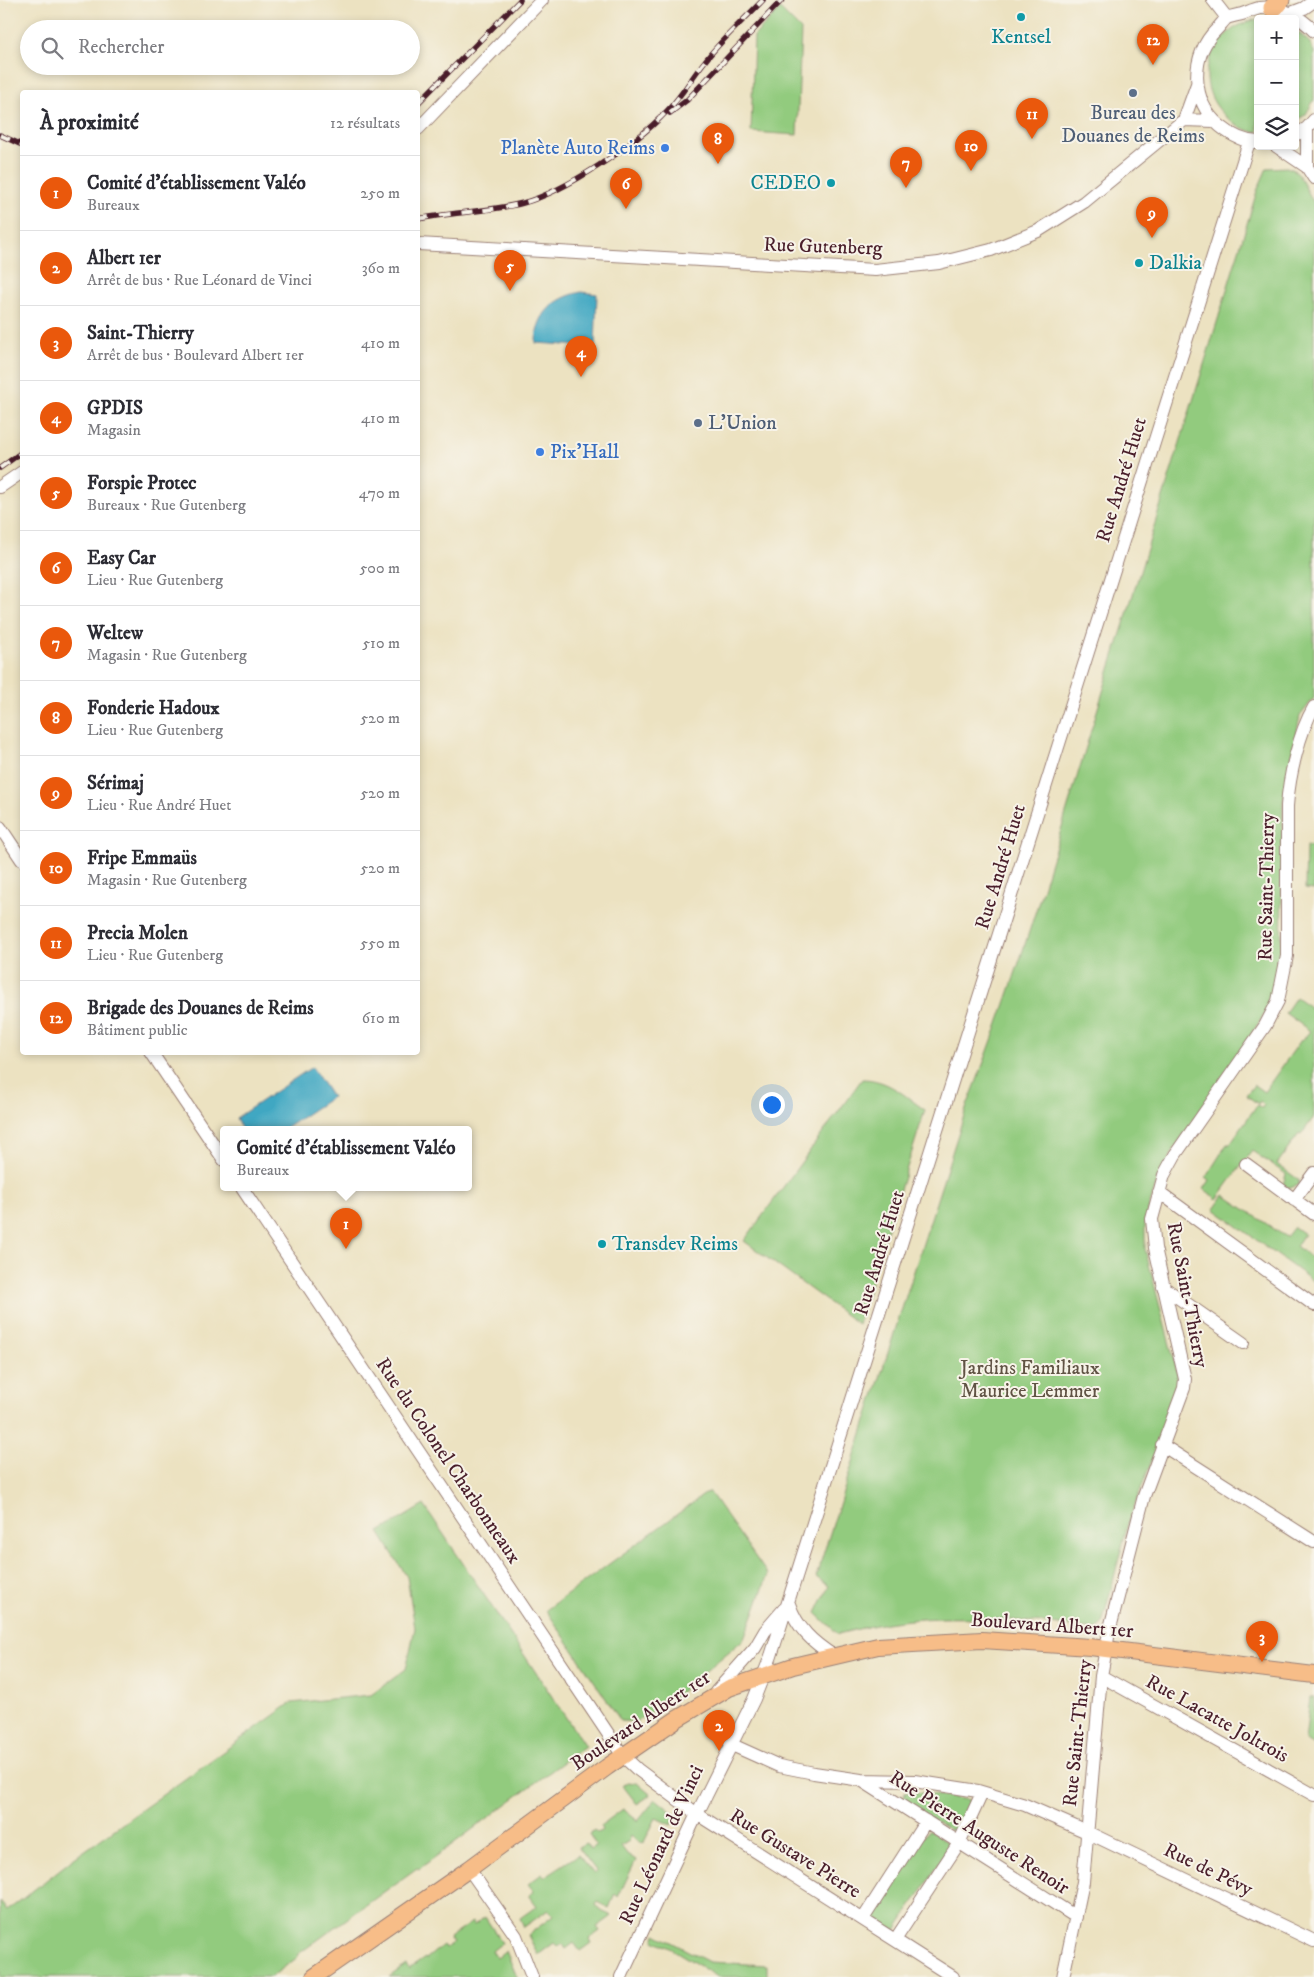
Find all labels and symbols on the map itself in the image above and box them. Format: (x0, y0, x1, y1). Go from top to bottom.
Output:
marker: Kentsel (1015, 11, 1027, 23)
pin: 12 (1137, 24, 1169, 65)
place label: Kentsel (991, 25, 1051, 50)
marker: Bureau des Douanes de Reims (1127, 87, 1139, 99)
pin: 11 (1016, 98, 1048, 139)
place label: Bureau des Douanes de Reims (1061, 101, 1205, 149)
pin: 8 (702, 123, 734, 164)
pin: 10 (955, 130, 987, 171)
place label: Planète Auto Reims (500, 136, 655, 161)
marker: Planète Auto Reims (659, 142, 671, 154)
pin: 7 (890, 147, 922, 188)
pin: 6 (610, 168, 642, 209)
place label: CEDEO (751, 171, 821, 196)
marker: CEDEO (825, 177, 837, 189)
pin: 9 (1136, 197, 1168, 238)
street label: Rue Gutenberg (763, 232, 883, 262)
pin: 5 (494, 250, 526, 291)
place label: Dalkia (1149, 251, 1202, 276)
marker: Dalkia (1133, 257, 1145, 269)
pin: 4 (565, 336, 597, 377)
place label: L'Union (708, 411, 777, 436)
street label: Rue André Huet (1091, 414, 1153, 546)
marker: L'Union (692, 417, 704, 429)
place label: Pix'Hall (550, 440, 619, 465)
marker: Pix'Hall (534, 446, 546, 458)
street label: Rue André Huet (970, 801, 1032, 933)
street label: Rue Saint-Thierry (1253, 812, 1281, 961)
your location (759, 1092, 785, 1118)
street label: Rue André Huet (849, 1187, 911, 1319)
pin: 1 (330, 1208, 362, 1249)
street label: Rue Saint-Thierry (1161, 1220, 1213, 1371)
place label: Transdev Reims (612, 1232, 738, 1257)
marker: Transdev Reims (596, 1238, 608, 1250)
street label: Rue du Colonel Charbonneaux (370, 1353, 526, 1569)
park label: Jardins Familiaux Maurice Lemmer (958, 1356, 1100, 1404)
street label: Boulevard Albert 1er (970, 1608, 1135, 1644)
pin: 3 (1246, 1621, 1278, 1662)
street label: Rue Saint-Thierry (1058, 1658, 1098, 1808)
street label: Boulevard Albert 1er (567, 1665, 716, 1777)
street label: Rue Lacatte Joltrois (1141, 1669, 1293, 1769)
pin: 2 (703, 1710, 735, 1751)
street label: Rue Léonard de Vinci (614, 1761, 710, 1929)
street label: Rue Pierre Auguste Renoir (884, 1765, 1074, 1901)
street label: Rue Gustave Pierre (725, 1804, 865, 1904)
street label: Rue de Pévy (1159, 1838, 1257, 1902)

